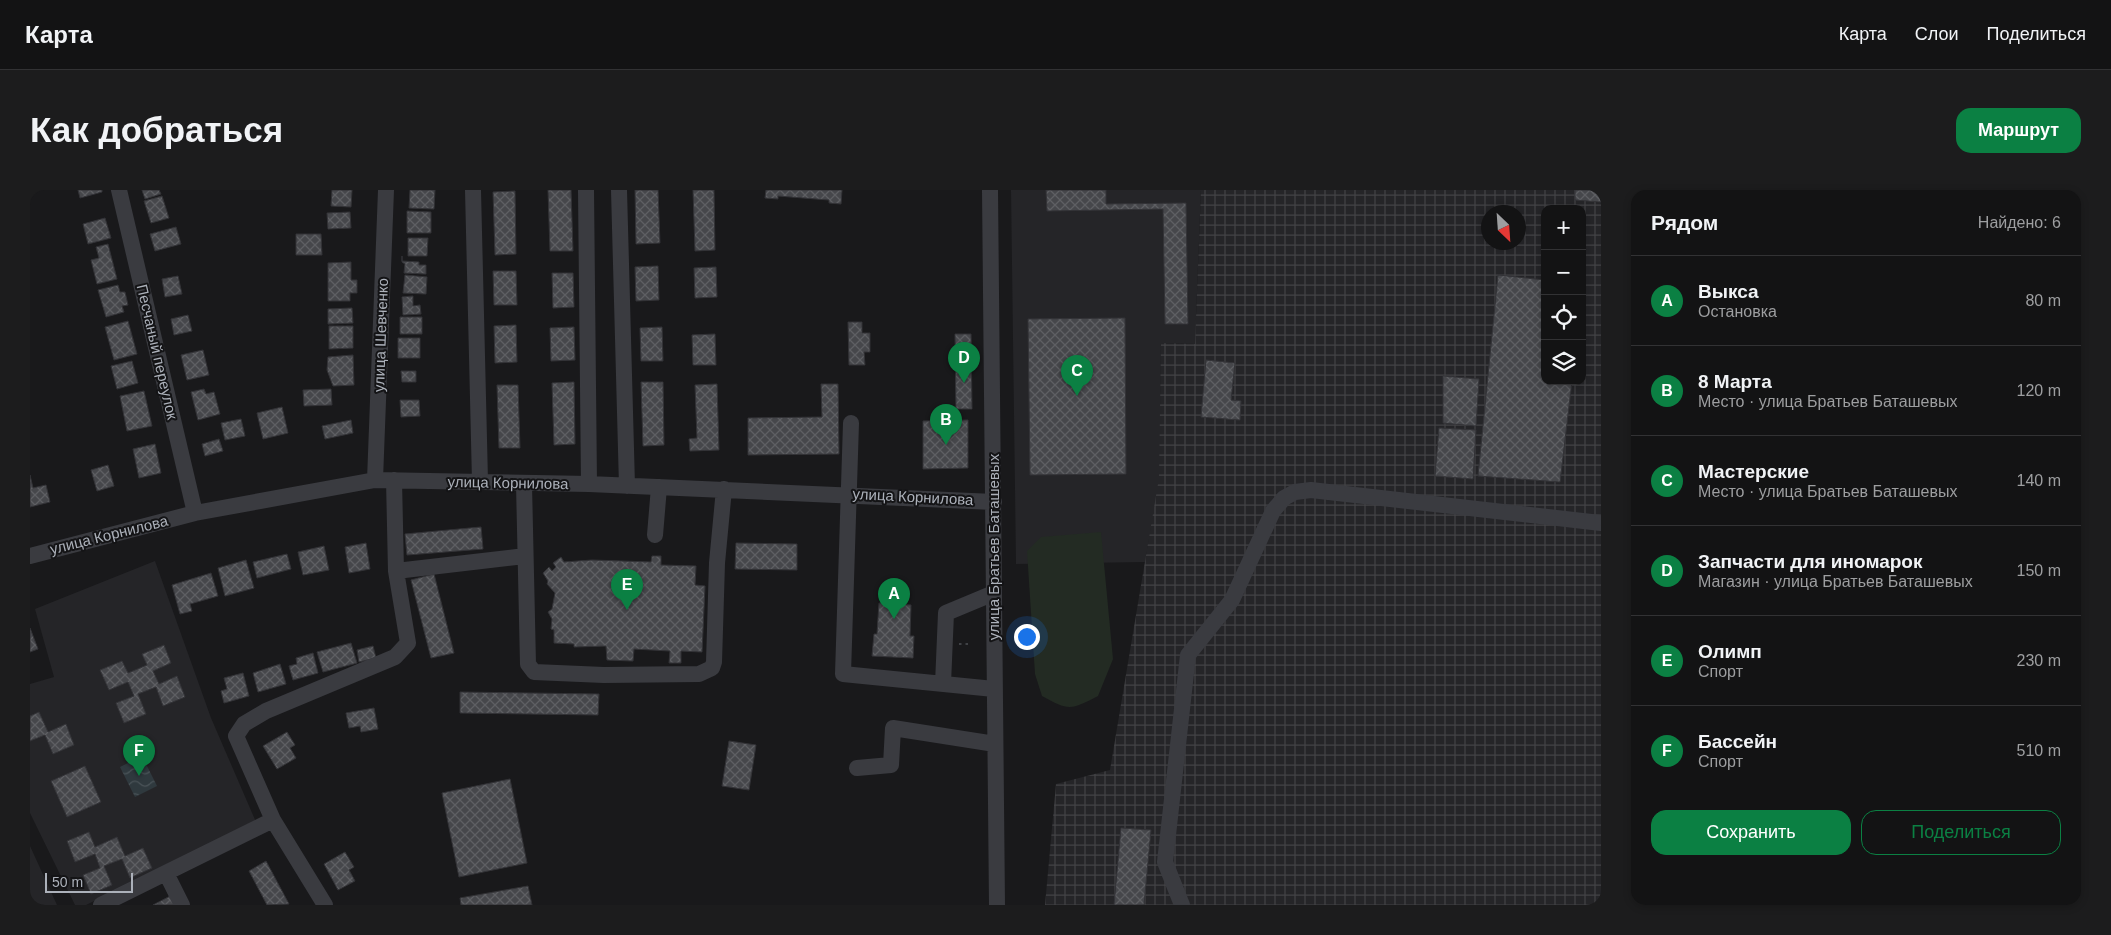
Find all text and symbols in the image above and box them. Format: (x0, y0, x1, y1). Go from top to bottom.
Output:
text: Карта (25, 21, 93, 48)
text: Карта (1839, 24, 1887, 44)
text: Слои (1915, 24, 1959, 44)
text: Поделиться (1987, 24, 2086, 44)
button: Маршрут (1956, 108, 2081, 153)
text: Как добраться (30, 110, 283, 149)
north arrow (1481, 205, 1526, 250)
map controls (1541, 205, 1586, 385)
button: + (1541, 205, 1586, 250)
text: Рядом (1651, 211, 1718, 234)
text: Найдено: 6 (1978, 214, 2061, 231)
button: − (1541, 250, 1586, 295)
street label: улица Шевченко (370, 278, 391, 392)
text: Выкса (1698, 281, 1759, 302)
street label: Песчаный переулок (134, 283, 181, 422)
text: A (1661, 292, 1673, 309)
text: 80 m (2025, 292, 2061, 309)
button: locate (1541, 295, 1586, 340)
text: Остановка (1698, 303, 1777, 320)
button: layers (1541, 340, 1586, 385)
pin: D (948, 342, 980, 383)
pin: C (1061, 355, 1093, 396)
text: 8 Марта (1698, 371, 1772, 392)
text: B (1661, 382, 1673, 399)
text: 120 m (2017, 382, 2061, 399)
text: Место · улица Братьев Баташевых (1698, 393, 1957, 410)
pin: B (930, 404, 962, 445)
street label: улица Братьев Баташевых (985, 453, 1002, 640)
text: Мастерские (1698, 461, 1809, 482)
text: C (1661, 472, 1673, 489)
text: 140 m (2017, 472, 2061, 489)
street label: улица Корнилова (447, 473, 569, 492)
text: Место · улица Братьев Баташевых (1698, 483, 1957, 500)
street label: улица Корнилова (852, 485, 974, 508)
street label: улица Корнилова (48, 511, 170, 557)
text: Запчасти для иномарок (1698, 551, 1922, 572)
text: D (1661, 562, 1673, 579)
text: 150 m (2017, 562, 2061, 579)
pin: E (611, 569, 643, 610)
text: Магазин · улица Братьев Баташевых (1698, 573, 1973, 590)
pin: A (878, 578, 910, 619)
your location (1014, 624, 1040, 650)
text: Олимп (1698, 641, 1762, 662)
text: E (1662, 652, 1672, 669)
text: 230 m (2017, 652, 2061, 669)
text: Спорт (1698, 663, 1743, 680)
text: Бассейн (1698, 731, 1777, 752)
pin: F (123, 735, 155, 776)
text: F (1662, 742, 1672, 759)
text: 510 m (2017, 742, 2061, 759)
text: Спорт (1698, 753, 1743, 770)
button: Сохранить (1651, 810, 1851, 855)
button: Поделиться (1861, 810, 2061, 855)
scale bar (45, 870, 132, 893)
text: 50 m (52, 874, 83, 890)

